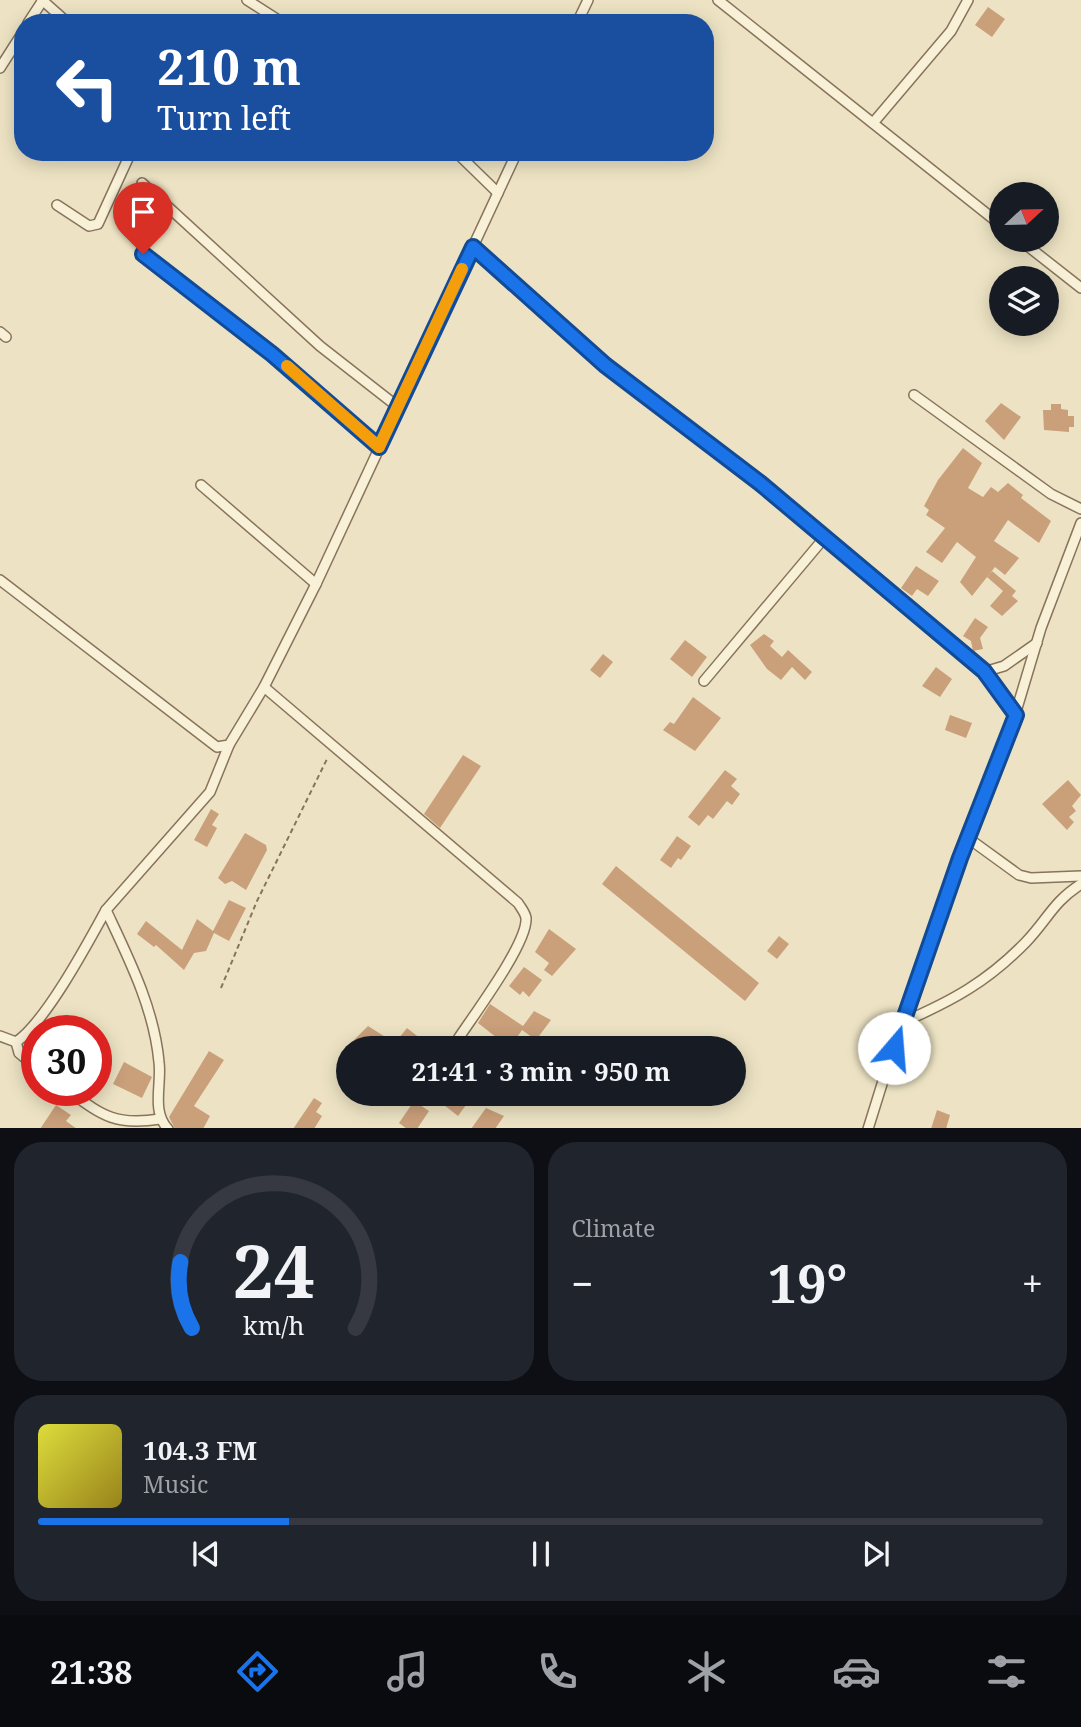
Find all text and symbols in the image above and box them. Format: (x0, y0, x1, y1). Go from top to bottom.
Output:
text: 210 m (157, 33, 301, 99)
icon: left (42, 42, 133, 133)
text: Turn left (157, 96, 291, 139)
pin (113, 182, 173, 254)
north arrow (989, 182, 1059, 252)
map controls (989, 182, 1059, 336)
icon: arrive (124, 193, 162, 231)
button: layers (989, 266, 1059, 336)
position arrow (857, 1011, 931, 1085)
speed limit sign: 30 (21, 1015, 112, 1106)
text: 21:41 · 3 min · 950 m (411, 1053, 671, 1089)
text: Climate (572, 1212, 655, 1244)
text: 24 (233, 1220, 315, 1319)
text: 19° (768, 1247, 847, 1318)
text: − (572, 1257, 594, 1309)
text: + (1022, 1257, 1043, 1309)
text: km/h (243, 1307, 305, 1341)
text: 104.3 FM (143, 1432, 257, 1468)
text: Music (143, 1468, 208, 1500)
icon: previous (187, 1535, 225, 1573)
icon: pause (522, 1535, 560, 1573)
icon: next (857, 1535, 895, 1573)
icon: directions (233, 1647, 282, 1696)
icon: music (383, 1647, 432, 1696)
icon: phone (533, 1647, 582, 1696)
icon: climate (682, 1647, 731, 1696)
icon: car (832, 1647, 881, 1696)
icon: filters (982, 1647, 1031, 1696)
text: 21:38 (50, 1650, 132, 1693)

